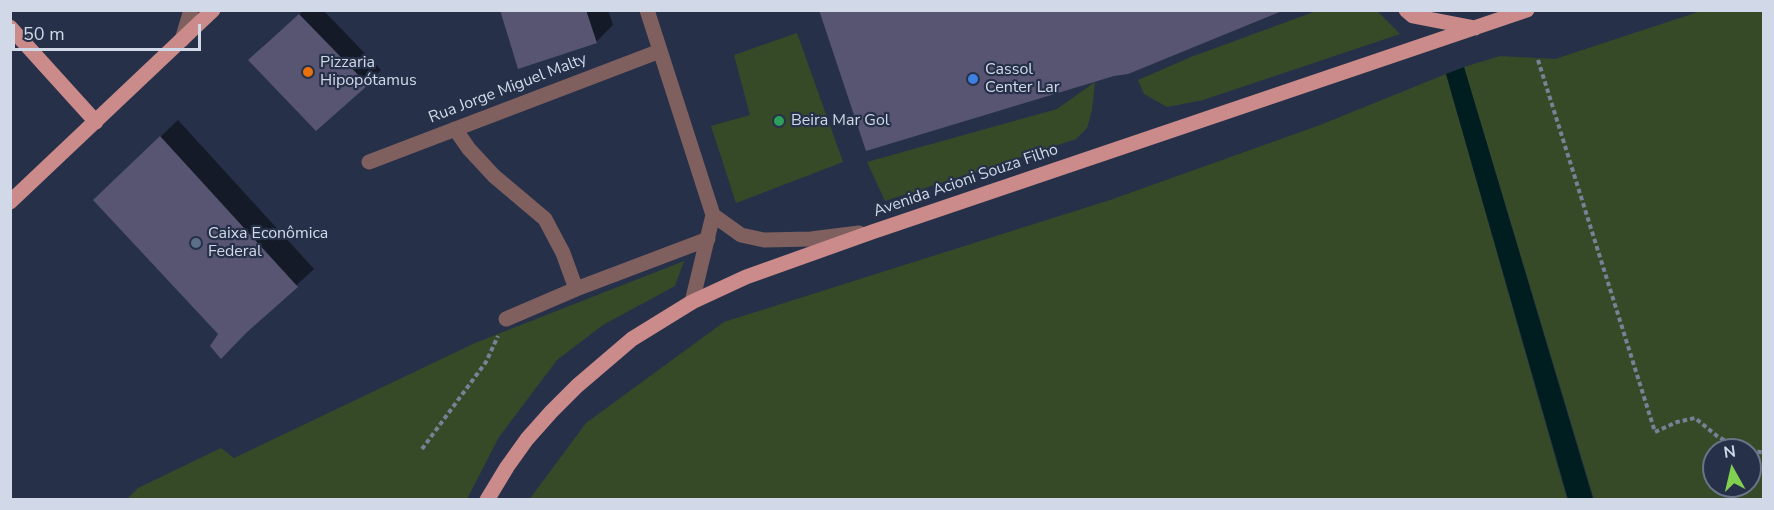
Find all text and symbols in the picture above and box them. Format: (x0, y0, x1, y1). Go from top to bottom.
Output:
scale bar (15, 12, 204, 50)
text: 50 m (23, 22, 65, 46)
street label: Rua Jorge Miguel Malty (426, 50, 590, 128)
place label: Pizzaria Hipopótamus (320, 53, 417, 91)
place label: Cassol Center Lar (985, 60, 1060, 98)
marker: Pizzaria Hipopótamus (301, 65, 315, 79)
marker: Cassol Center Lar (966, 72, 980, 86)
place label: Beira Mar Gol (791, 111, 890, 131)
marker: Beira Mar Gol (772, 114, 786, 128)
street label: Avenida Acioni Souza Filho (871, 140, 1061, 222)
place label: Caixa Econômica Federal (208, 224, 328, 262)
marker: Caixa Econômica Federal (189, 236, 203, 250)
north arrow (1702, 438, 1762, 498)
text: N (1722, 440, 1737, 464)

